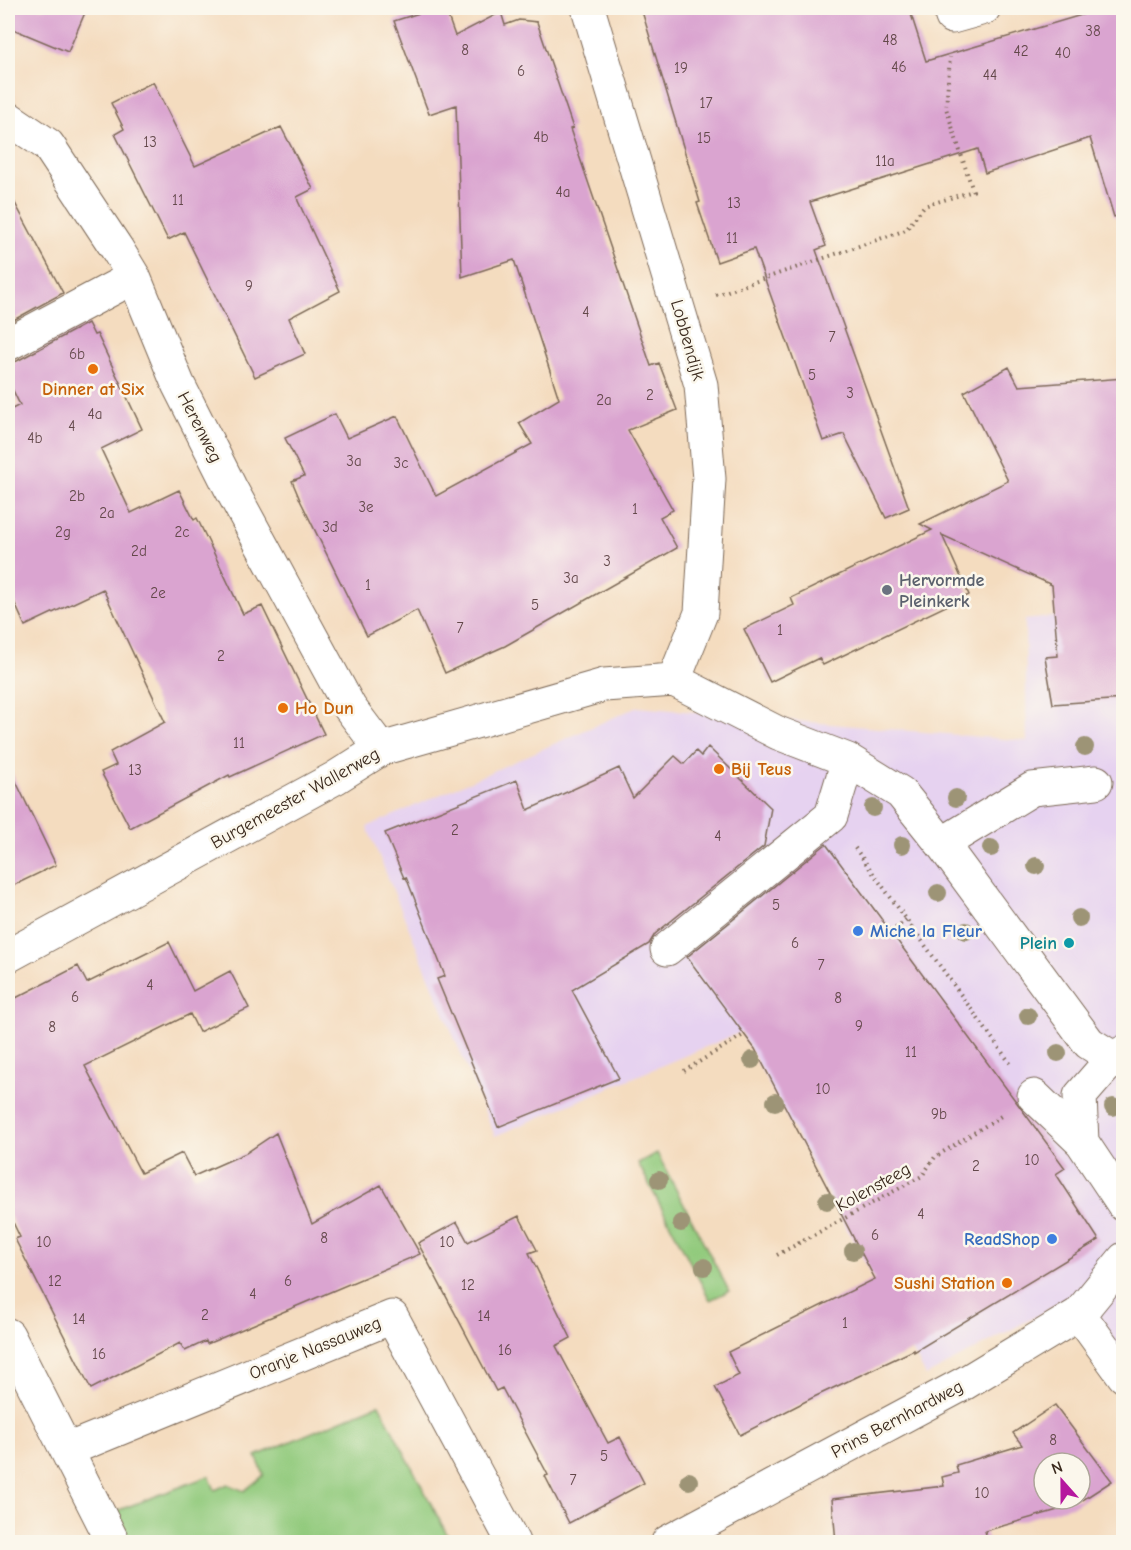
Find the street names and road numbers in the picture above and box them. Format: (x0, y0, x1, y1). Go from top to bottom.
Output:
street label: Lobbendijk (666, 297, 709, 383)
street label: Herenweg (173, 388, 226, 466)
street label: Burgemeester Wallerweg (207, 743, 383, 854)
street label: Kolensteeg (832, 1158, 914, 1217)
street label: Oranje Nassauweg (246, 1312, 384, 1385)
street label: Prins Bernhardweg (828, 1376, 967, 1463)

